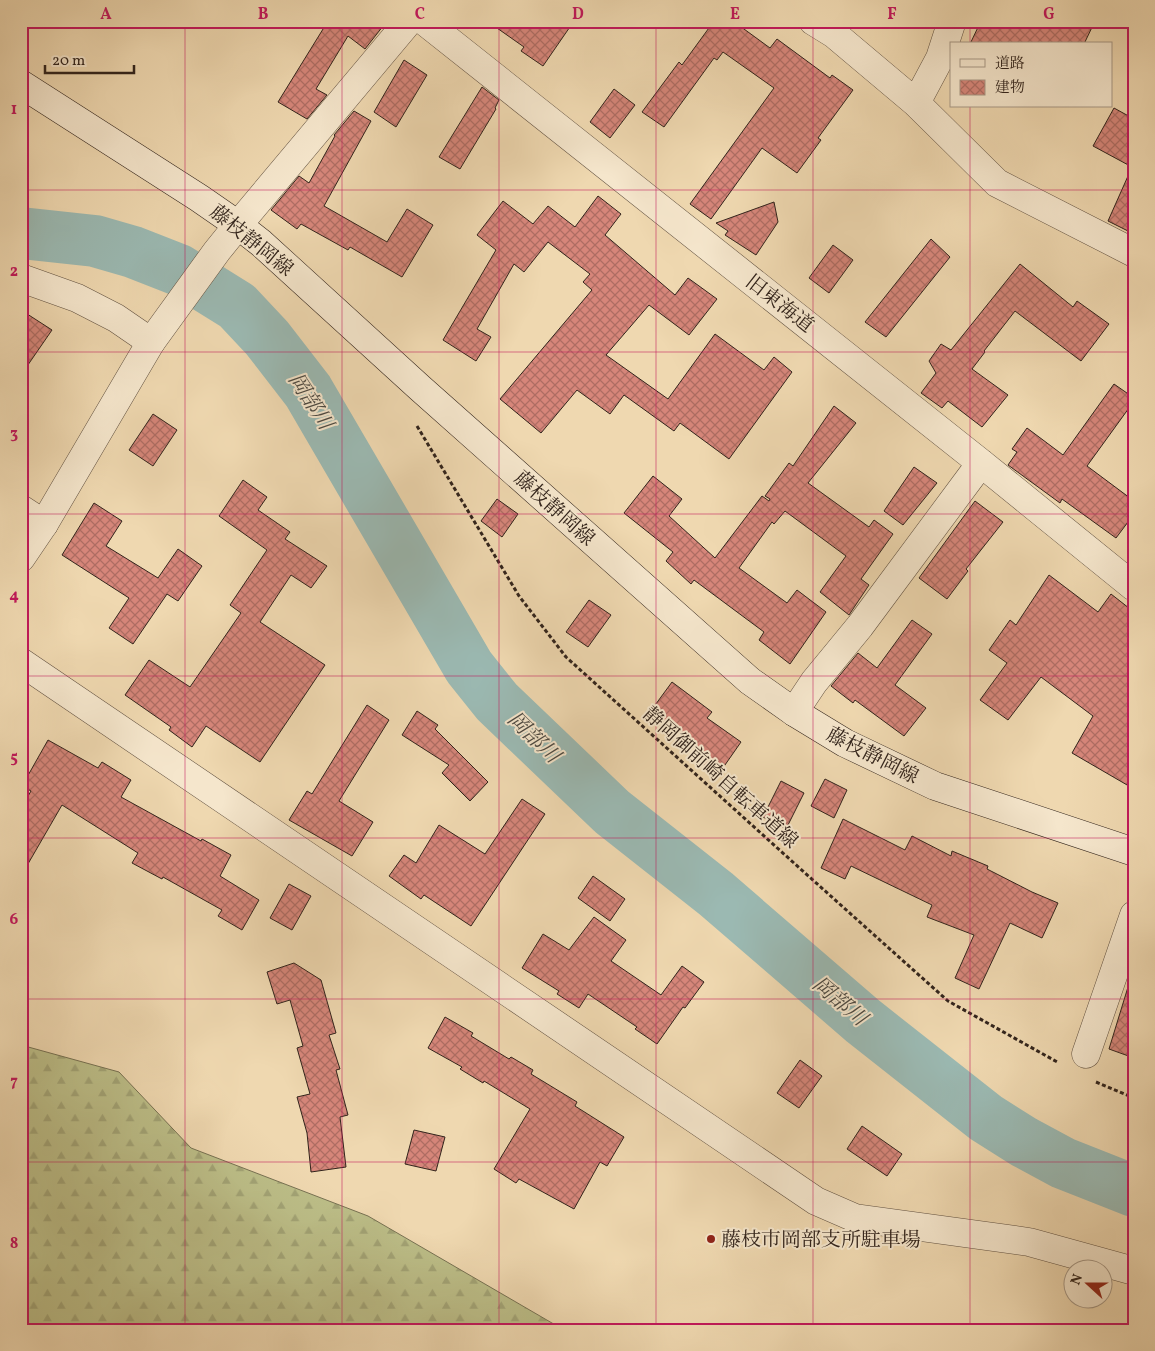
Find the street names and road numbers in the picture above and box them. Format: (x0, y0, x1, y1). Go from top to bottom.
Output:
street label: 藤枝静岡線 (203, 199, 298, 284)
street label: 旧東海道 (739, 269, 819, 340)
street label: 藤枝静岡線 (507, 466, 600, 553)
street label: 静岡御前崎自転車道線 (636, 701, 803, 856)
street label: 藤枝静岡線 (821, 722, 923, 792)

